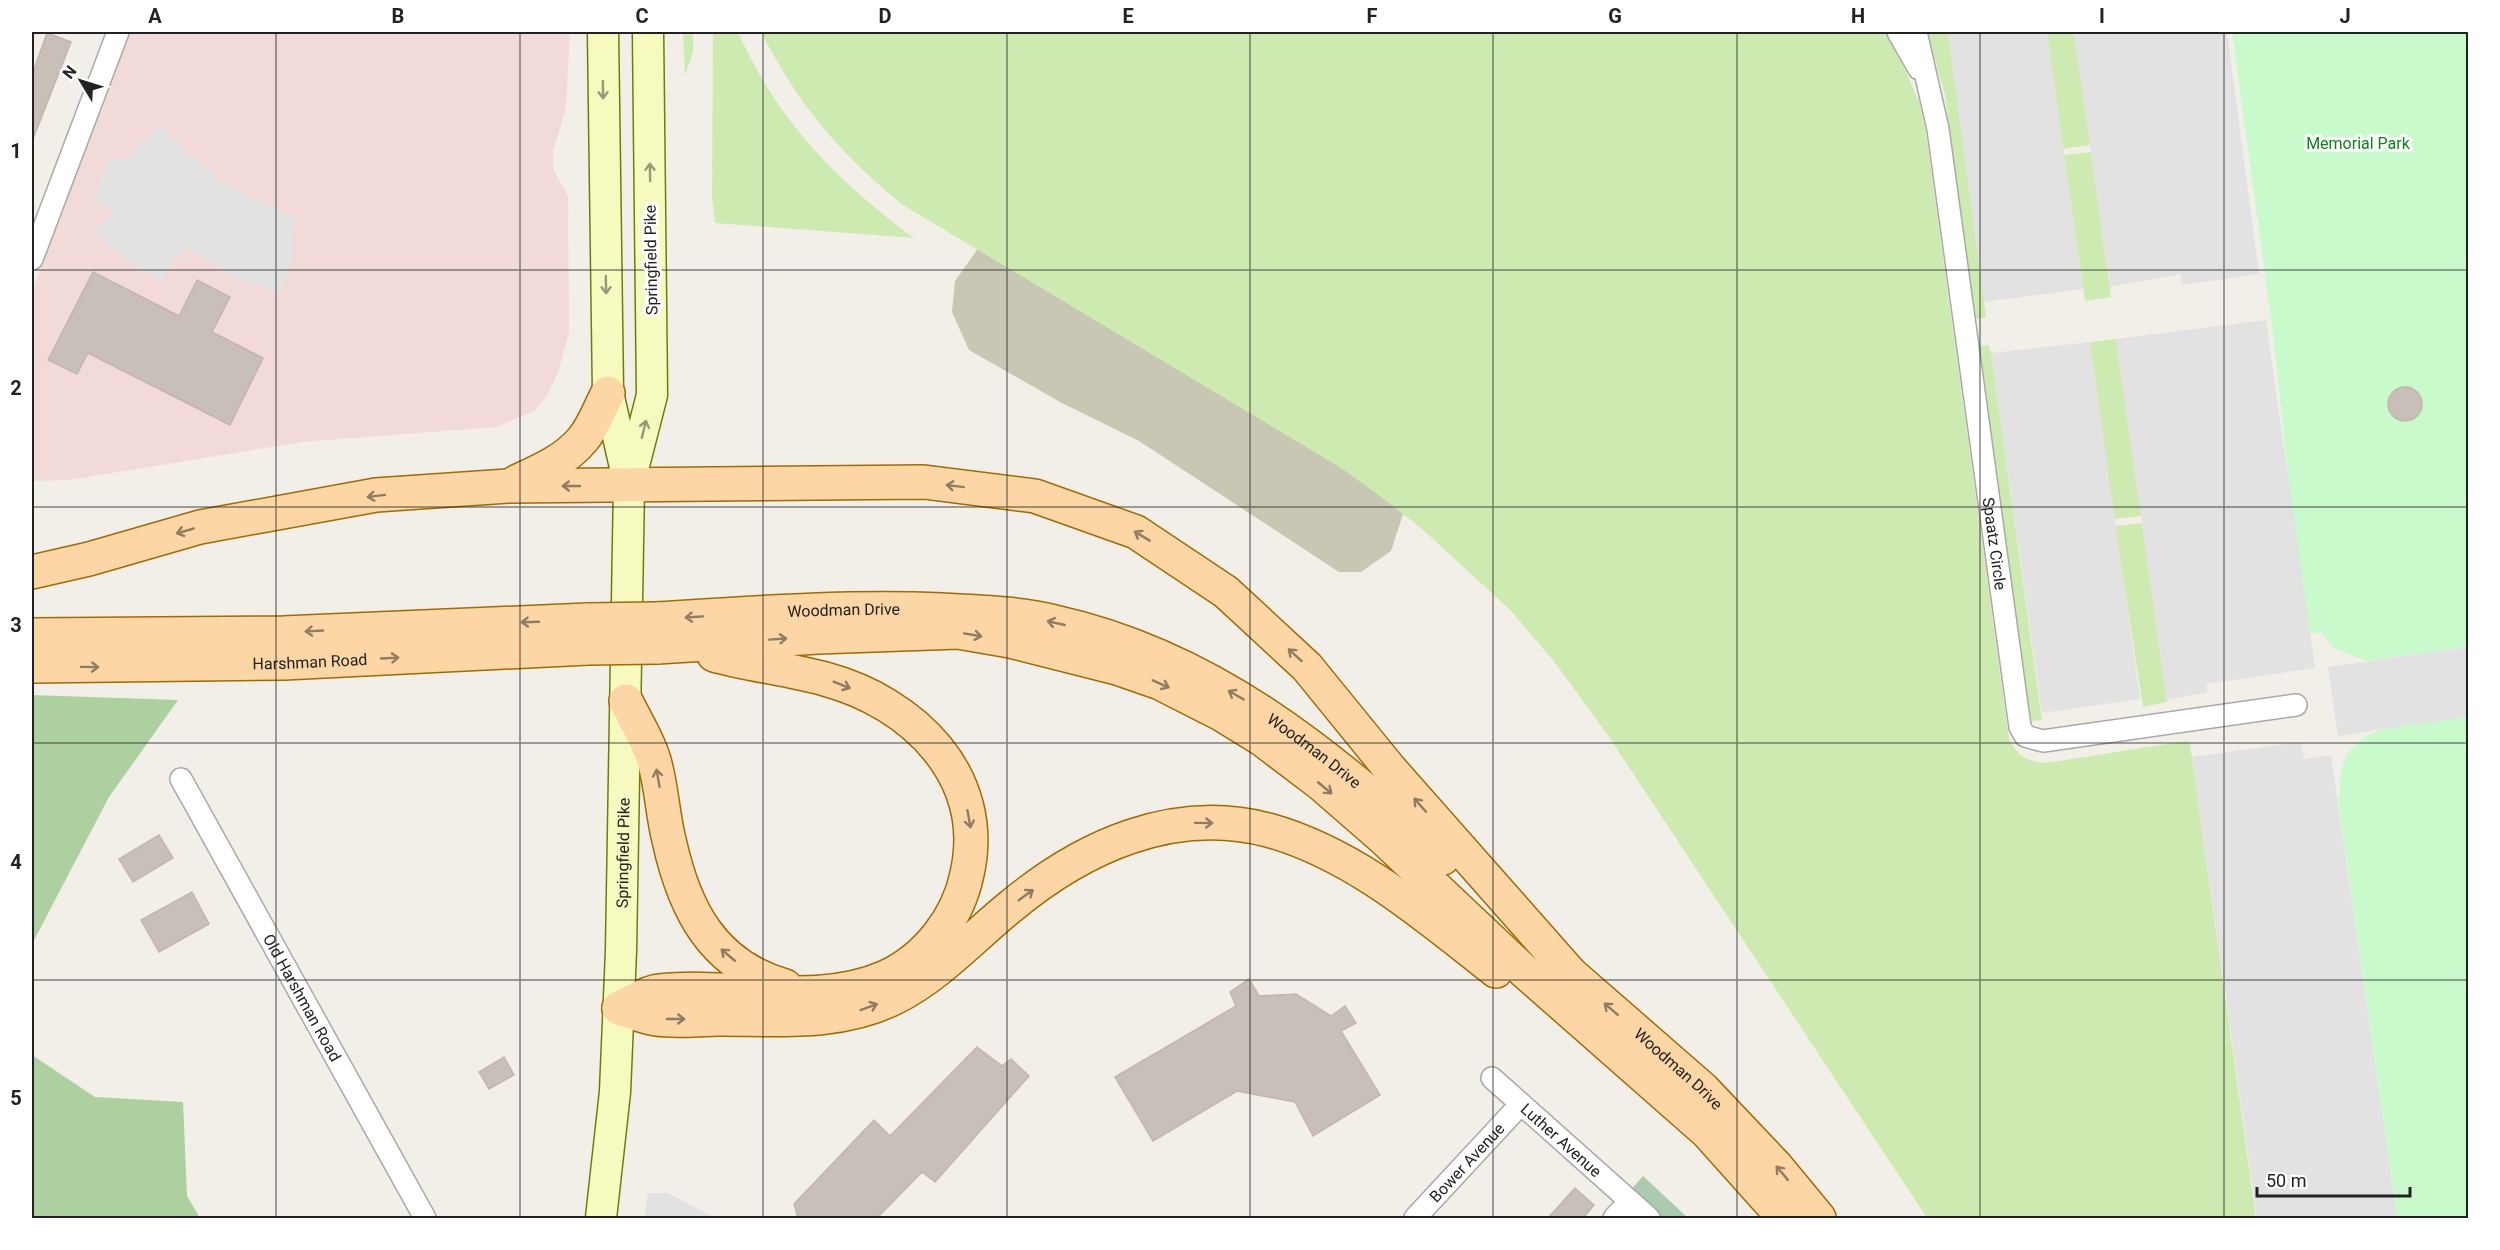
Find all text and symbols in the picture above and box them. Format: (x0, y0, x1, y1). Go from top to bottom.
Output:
text: A (148, 4, 162, 28)
text: B (392, 4, 404, 28)
text: C (635, 4, 649, 28)
text: D (879, 4, 892, 28)
text: E (1122, 4, 1134, 28)
text: F (1367, 4, 1378, 28)
text: G (1608, 4, 1622, 28)
text: H (1851, 4, 1865, 28)
text: I (2099, 4, 2105, 28)
text: J (2339, 4, 2351, 28)
north arrow (51, 51, 111, 111)
text: N (59, 62, 81, 82)
one-way arrow (598, 79, 609, 99)
park label: Memorial Park (2306, 134, 2411, 153)
text: 1 (10, 139, 22, 163)
one-way arrow (644, 162, 656, 182)
street label: Springfield Pike (641, 205, 661, 315)
one-way arrow (600, 274, 612, 294)
text: 2 (10, 376, 22, 400)
one-way arrow (638, 419, 650, 438)
one-way arrow (561, 480, 581, 492)
one-way arrow (945, 480, 965, 491)
one-way arrow (367, 490, 387, 501)
street label: Spaatz Circle (1979, 496, 2011, 591)
one-way arrow (176, 526, 195, 538)
one-way arrow (1134, 530, 1151, 542)
street label: Woodman Drive (787, 599, 900, 621)
one-way arrow (685, 611, 705, 622)
text: 3 (10, 613, 22, 637)
one-way arrow (520, 616, 540, 628)
one-way arrow (1047, 616, 1066, 628)
one-way arrow (304, 625, 324, 636)
one-way arrow (962, 629, 982, 640)
one-way arrow (768, 634, 787, 645)
street label: Harshman Road (252, 649, 368, 673)
one-way arrow (1288, 649, 1303, 663)
one-way arrow (379, 652, 399, 663)
one-way arrow (79, 661, 99, 673)
one-way arrow (1151, 679, 1169, 690)
one-way arrow (833, 680, 851, 691)
one-way arrow (1228, 689, 1245, 701)
street label: Woodman Drive (1264, 709, 1365, 792)
one-way arrow (652, 769, 663, 789)
one-way arrow (1317, 781, 1332, 795)
one-way arrow (1414, 797, 1427, 813)
street label: Springfield Pike (612, 798, 633, 908)
one-way arrow (964, 809, 975, 829)
one-way arrow (1193, 817, 1213, 829)
text: 4 (10, 850, 22, 874)
one-way arrow (1018, 888, 1034, 901)
street label: Old Harshman Road (259, 930, 345, 1065)
one-way arrow (721, 948, 736, 962)
one-way arrow (859, 1001, 878, 1012)
one-way arrow (1604, 1002, 1619, 1016)
one-way arrow (665, 1013, 685, 1025)
street label: Woodman Drive (1630, 1024, 1727, 1113)
text: 5 (10, 1086, 22, 1110)
street label: Luther Avenue (1517, 1099, 1606, 1181)
street label: Bower Avenue (1425, 1119, 1508, 1206)
scale bar (2257, 1160, 2410, 1198)
one-way arrow (1775, 1166, 1789, 1181)
text: 50 m (2266, 1170, 2306, 1191)

